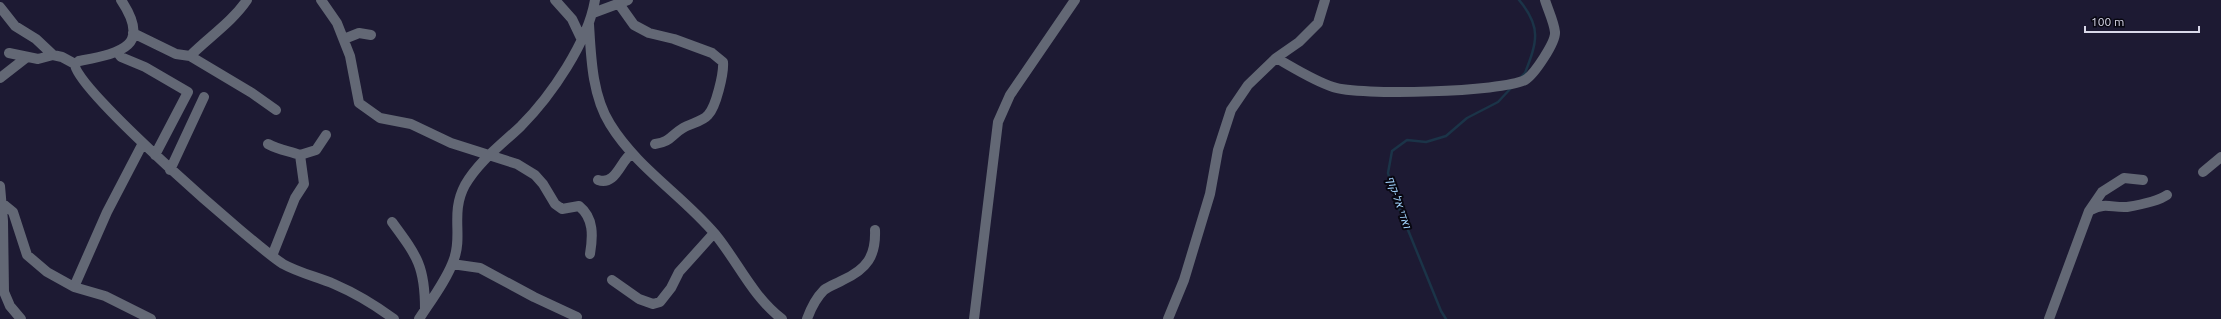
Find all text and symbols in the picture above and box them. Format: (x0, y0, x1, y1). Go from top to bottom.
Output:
scale bar (2085, 8, 2199, 34)
text: 100 m (2091, 15, 2124, 28)
water label: ואדי אל-קוף (1384, 174, 1414, 231)

